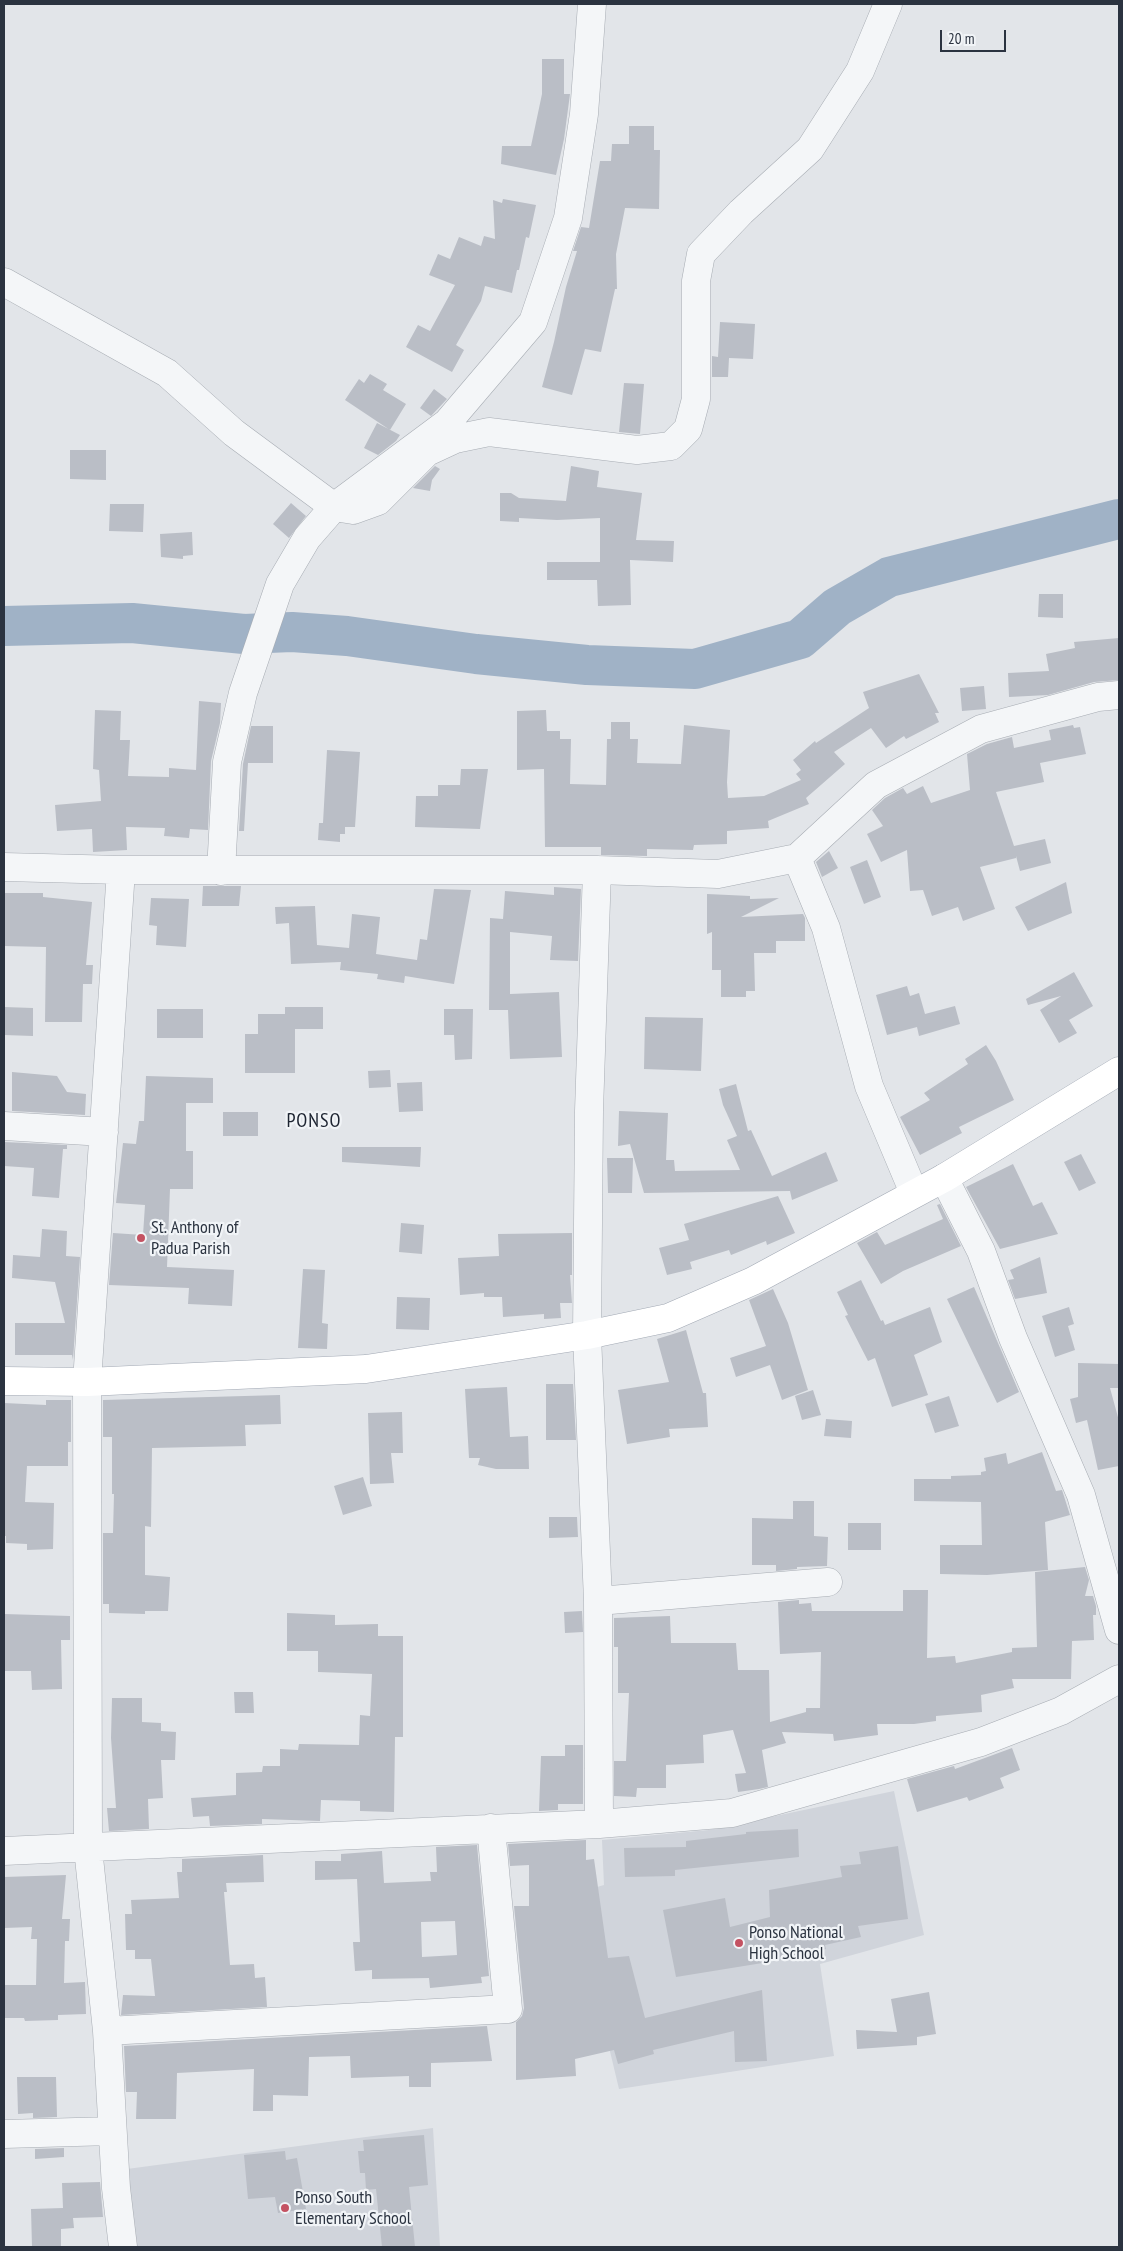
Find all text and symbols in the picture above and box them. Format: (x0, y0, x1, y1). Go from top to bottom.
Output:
scale bar (943, 20, 1009, 52)
text: 20 m (948, 29, 974, 48)
district label: PONSO (286, 1109, 342, 1133)
place label: St. Anthony of Padua Parish (151, 1217, 238, 1260)
marker: St. Anthony of Padua Parish (135, 1232, 147, 1244)
place label: Ponso National High School (749, 1922, 843, 1965)
marker: Ponso National High School (733, 1937, 745, 1949)
place label: Ponso South Elementary School (295, 2187, 411, 2230)
marker: Ponso South Elementary School (279, 2202, 291, 2214)

